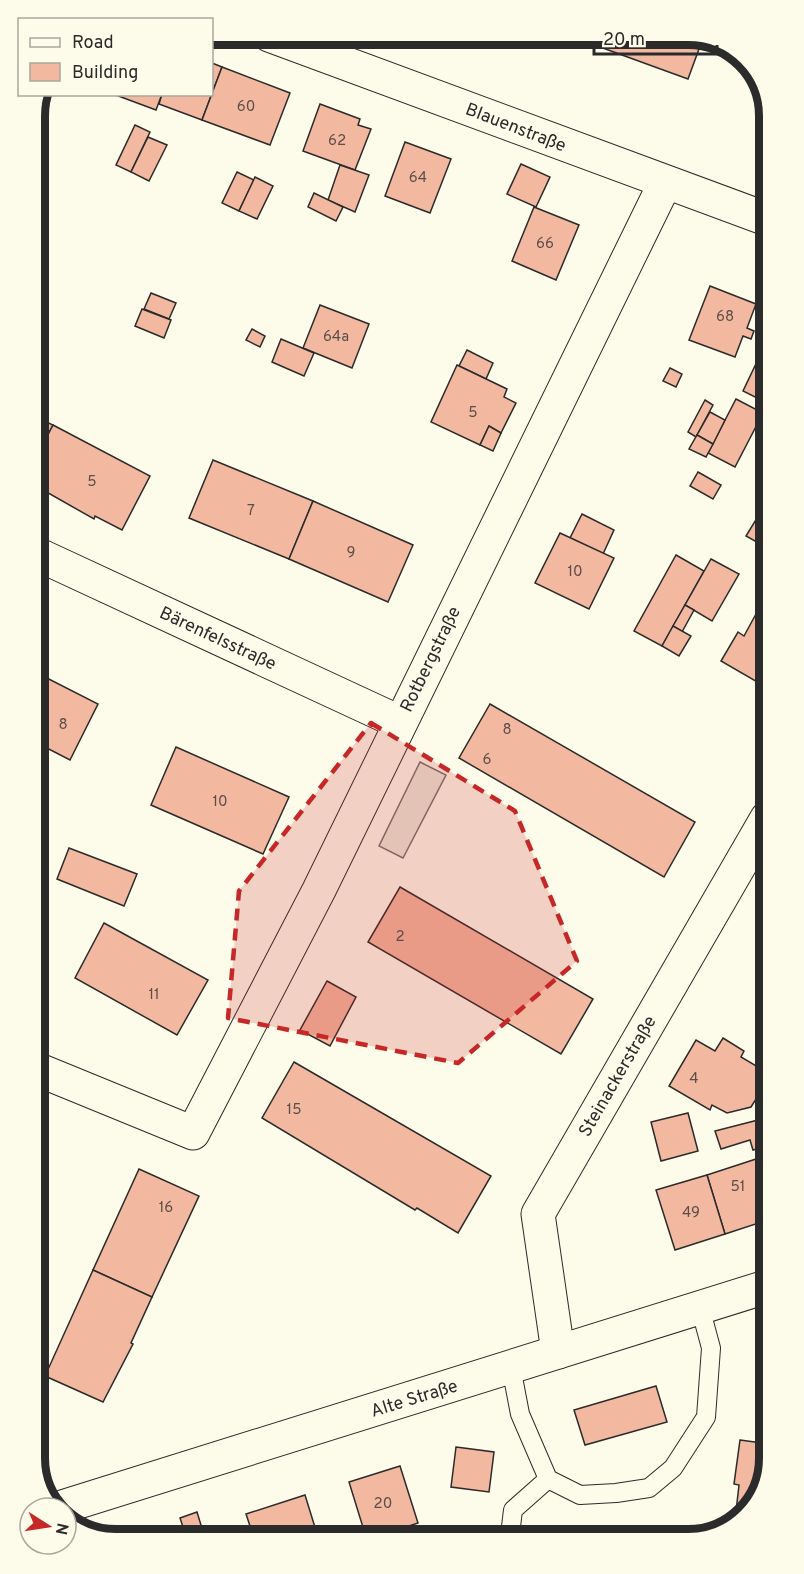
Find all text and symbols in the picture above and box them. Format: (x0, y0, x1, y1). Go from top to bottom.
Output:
legend (18, 18, 213, 96)
scale bar (594, 18, 717, 56)
text: 20 m (603, 29, 645, 52)
text: Road (72, 32, 114, 55)
text: Building (72, 62, 138, 85)
house number: 60 (237, 98, 255, 117)
street label: Blauenstraße (462, 99, 569, 158)
house number: 62 (328, 132, 346, 151)
house number: 64 (409, 169, 427, 188)
house number: 66 (536, 235, 554, 254)
house number: 68 (716, 308, 734, 327)
house number: 64a (323, 328, 349, 347)
house number: 5 (468, 404, 478, 423)
house number: 5 (87, 473, 97, 492)
house number: 7 (247, 502, 255, 521)
house number: 9 (347, 544, 355, 563)
house number: 10 (567, 563, 583, 582)
street label: Bärenfelsstraße (155, 602, 279, 676)
street label: Rotbergstraße (396, 603, 467, 716)
house number: 8 (58, 716, 68, 735)
house number: 8 (502, 721, 512, 740)
house number: 6 (483, 751, 492, 770)
house number: 10 (212, 793, 228, 812)
house number: 2 (395, 928, 405, 947)
house number: 11 (148, 986, 160, 1005)
street label: Steinackerstraße (574, 1012, 662, 1141)
house number: 4 (689, 1070, 699, 1089)
house number: 15 (287, 1101, 301, 1120)
house number: 51 (731, 1178, 745, 1197)
house number: 16 (159, 1199, 173, 1218)
house number: 49 (682, 1204, 700, 1223)
street label: Alte Straße (368, 1375, 461, 1424)
house number: 20 (374, 1495, 392, 1514)
north arrow (18, 1496, 78, 1556)
text: N (50, 1521, 72, 1536)

